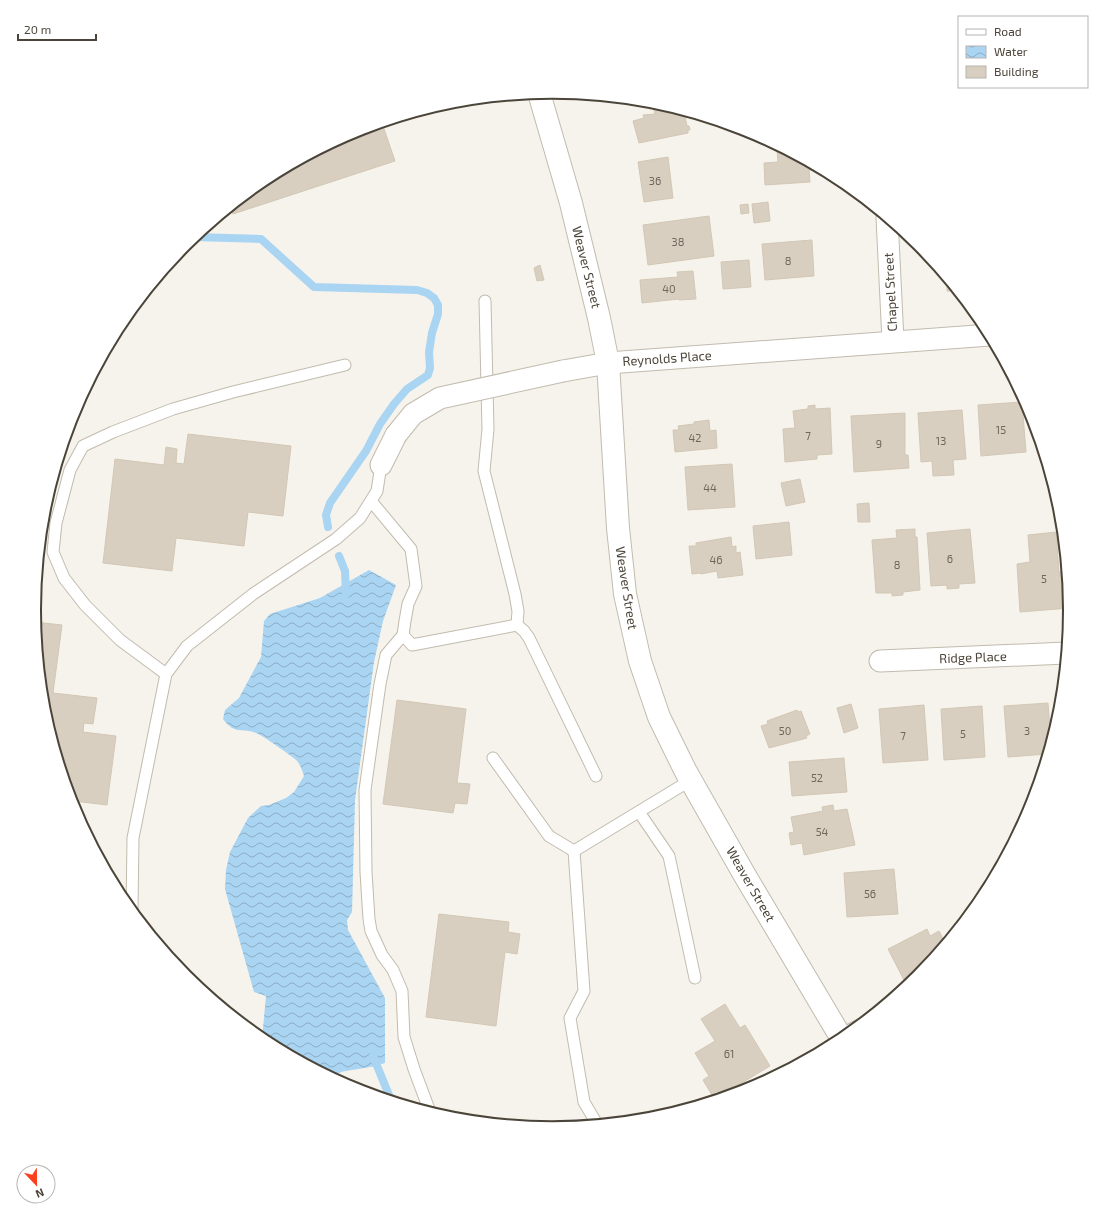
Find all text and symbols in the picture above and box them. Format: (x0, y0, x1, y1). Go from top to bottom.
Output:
scale bar (18, 16, 96, 42)
legend (958, 16, 1088, 88)
text: 20 m (24, 22, 51, 36)
text: Road (994, 24, 1022, 38)
text: Water (994, 44, 1028, 58)
text: Building (994, 64, 1039, 78)
house number: 36 (649, 174, 661, 187)
street label: Weaver Street (569, 224, 605, 310)
house number: 38 (672, 235, 684, 248)
street label: Chapel Street (880, 252, 900, 332)
house number: 8 (785, 254, 791, 267)
house number: 40 (662, 282, 676, 295)
street label: Reynolds Place (622, 347, 712, 369)
house number: 15 (996, 423, 1006, 436)
house number: 7 (805, 429, 811, 442)
house number: 42 (689, 431, 701, 444)
house number: 13 (936, 434, 946, 447)
house number: 9 (876, 437, 882, 450)
house number: 44 (703, 481, 717, 494)
street label: Weaver Street (613, 545, 641, 631)
house number: 6 (947, 552, 953, 565)
house number: 46 (709, 553, 723, 566)
house number: 8 (894, 558, 900, 571)
house number: 5 (1041, 572, 1047, 585)
street label: Ridge Place (939, 648, 1007, 666)
house number: 50 (779, 724, 791, 737)
house number: 3 (1024, 724, 1030, 737)
house number: 5 (960, 727, 966, 740)
house number: 7 (900, 729, 906, 742)
house number: 52 (811, 771, 823, 784)
house number: 54 (816, 825, 829, 838)
street label: Weaver Street (723, 844, 779, 924)
house number: 56 (864, 887, 876, 900)
house number: 61 (724, 1047, 734, 1060)
north arrow (16, 1164, 56, 1204)
text: N (34, 1186, 46, 1201)

